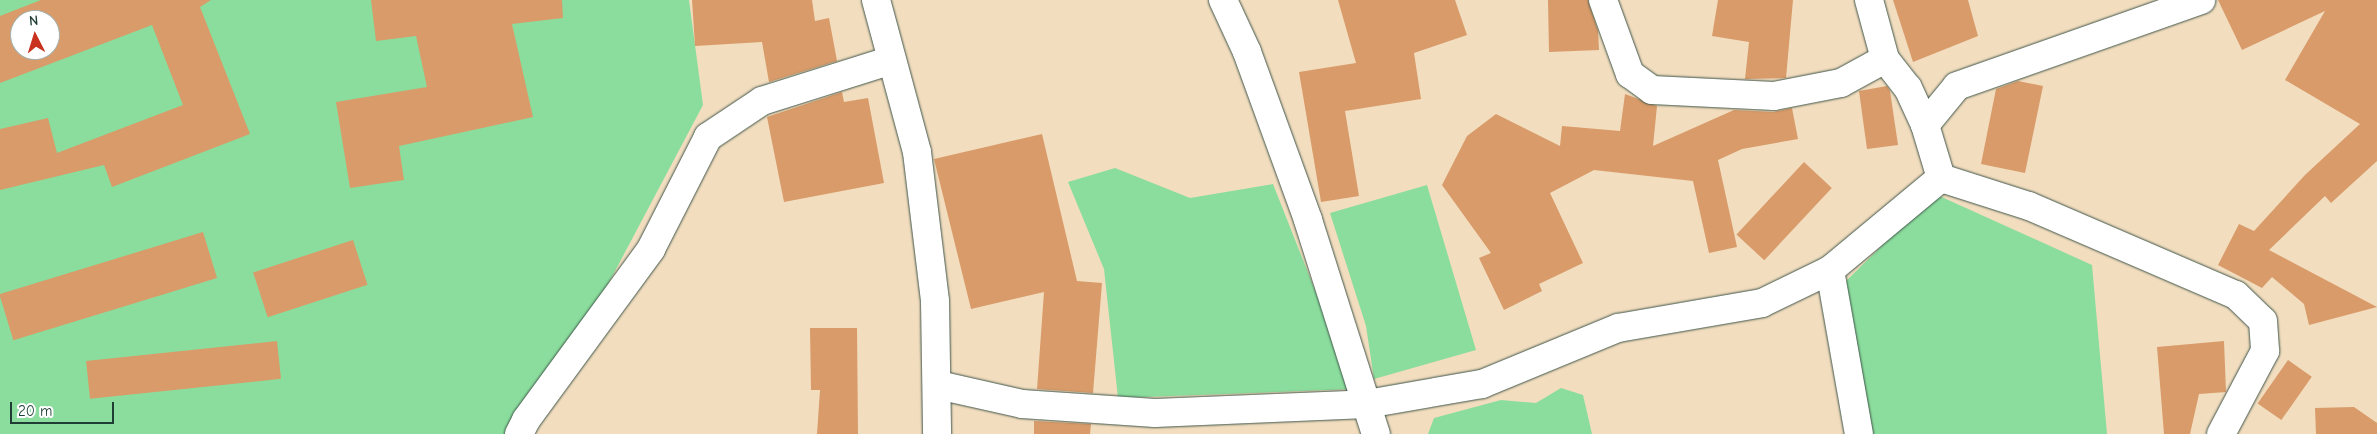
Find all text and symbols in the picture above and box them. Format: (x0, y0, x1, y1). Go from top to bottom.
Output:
north arrow (10, 10, 60, 60)
text: N (28, 12, 39, 29)
scale bar (12, 392, 116, 424)
text: 20 m (18, 402, 52, 420)

